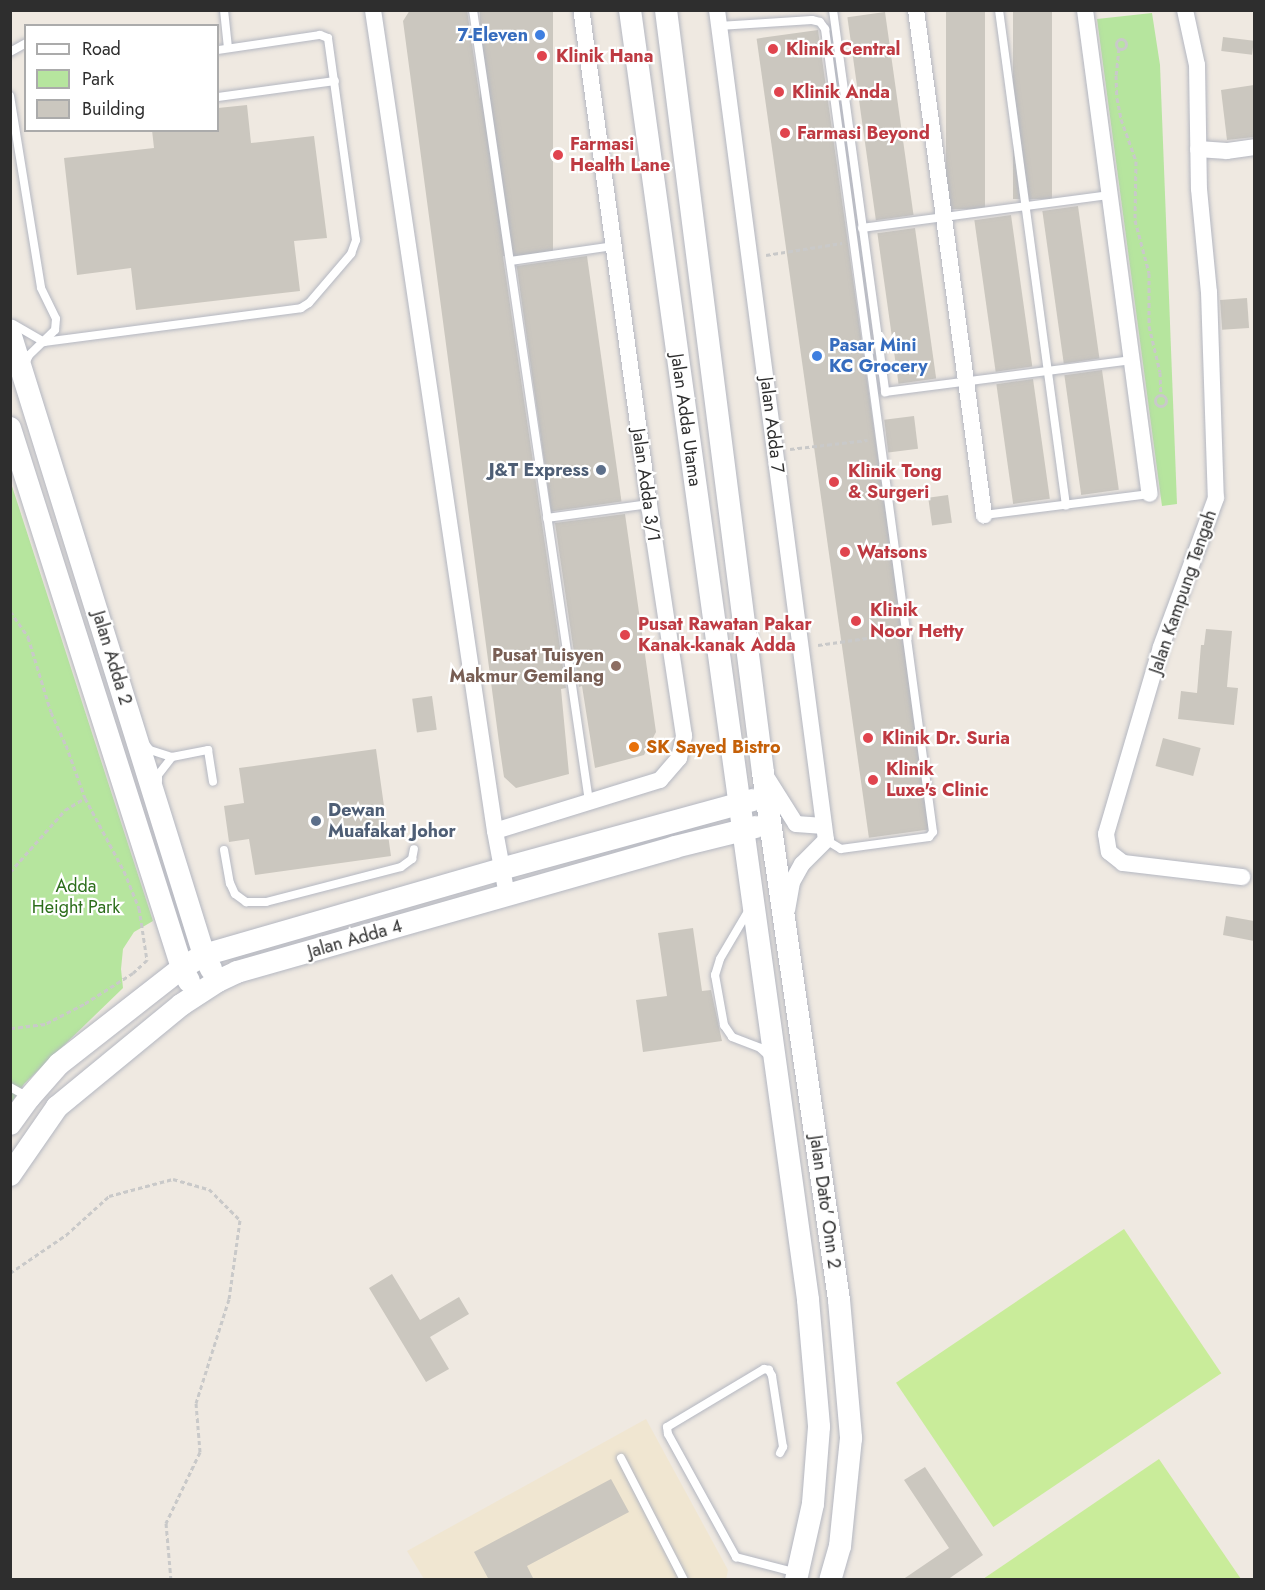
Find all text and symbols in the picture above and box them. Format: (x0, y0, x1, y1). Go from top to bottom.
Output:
legend (24, 24, 219, 132)
place label: 7-Eleven (458, 24, 528, 46)
marker: 7-Eleven (533, 28, 547, 42)
text: Road (82, 36, 121, 62)
place label: Klinik Central (786, 38, 900, 60)
marker: Klinik Central (764, 40, 782, 58)
place label: Klinik Hana (556, 45, 653, 67)
marker: Klinik Hana (533, 47, 551, 65)
text: Park (82, 66, 114, 92)
place label: Klinik Anda (792, 81, 890, 103)
marker: Klinik Anda (770, 83, 788, 101)
text: Building (82, 96, 145, 122)
place label: Farmasi Beyond (797, 122, 930, 144)
marker: Farmasi Beyond (778, 126, 792, 140)
place label: Farmasi Health Lane (570, 134, 670, 176)
marker: Farmasi Health Lane (551, 148, 565, 162)
place label: Pasar Mini KC Grocery (829, 335, 928, 378)
marker: Pasar Mini KC Grocery (810, 349, 824, 363)
street label: Jalan Adda Utama (666, 352, 706, 488)
street label: Jalan Adda 7 (755, 376, 789, 474)
street label: Jalan Adda 3/1 (627, 427, 665, 543)
place label: J&T Express (489, 459, 589, 481)
place label: Klinik Tong & Surgeri (848, 461, 942, 504)
marker: J&T Express (594, 463, 608, 477)
marker: Klinik Tong & Surgeri (825, 473, 843, 491)
street label: Jalan Kampung Tengah (1145, 507, 1221, 677)
place label: Watsons (857, 541, 927, 563)
marker: Watsons (838, 545, 852, 559)
place label: Klinik Noor Hetty (870, 600, 964, 642)
street label: Jalan Adda 2 (87, 608, 137, 708)
marker: Klinik Noor Hetty (847, 612, 865, 630)
place label: Pusat Rawatan Pakar Kanak-kanak Adda (638, 614, 812, 656)
marker: Pusat Rawatan Pakar Kanak-kanak Adda (616, 626, 634, 644)
place label: Pusat Tuisyen Makmur Gemilang (449, 645, 604, 688)
marker: Pusat Tuisyen Makmur Gemilang (609, 659, 623, 673)
place label: Klinik Dr. Suria (882, 727, 1010, 749)
marker: Klinik Dr. Suria (859, 729, 877, 747)
place label: SK Sayed Bistro (646, 736, 781, 758)
marker: SK Sayed Bistro (627, 740, 641, 754)
place label: Klinik Luxe's Clinic (886, 759, 989, 802)
marker: Klinik Luxe's Clinic (864, 771, 882, 789)
place label: Dewan Muafakat Johor (328, 800, 456, 842)
marker: Dewan Muafakat Johor (309, 814, 323, 828)
park label: Adda Height Park (32, 876, 120, 918)
street label: Jalan Adda 4 (305, 915, 405, 963)
street label: Jalan Dato' Onn 2 (805, 1134, 845, 1270)

